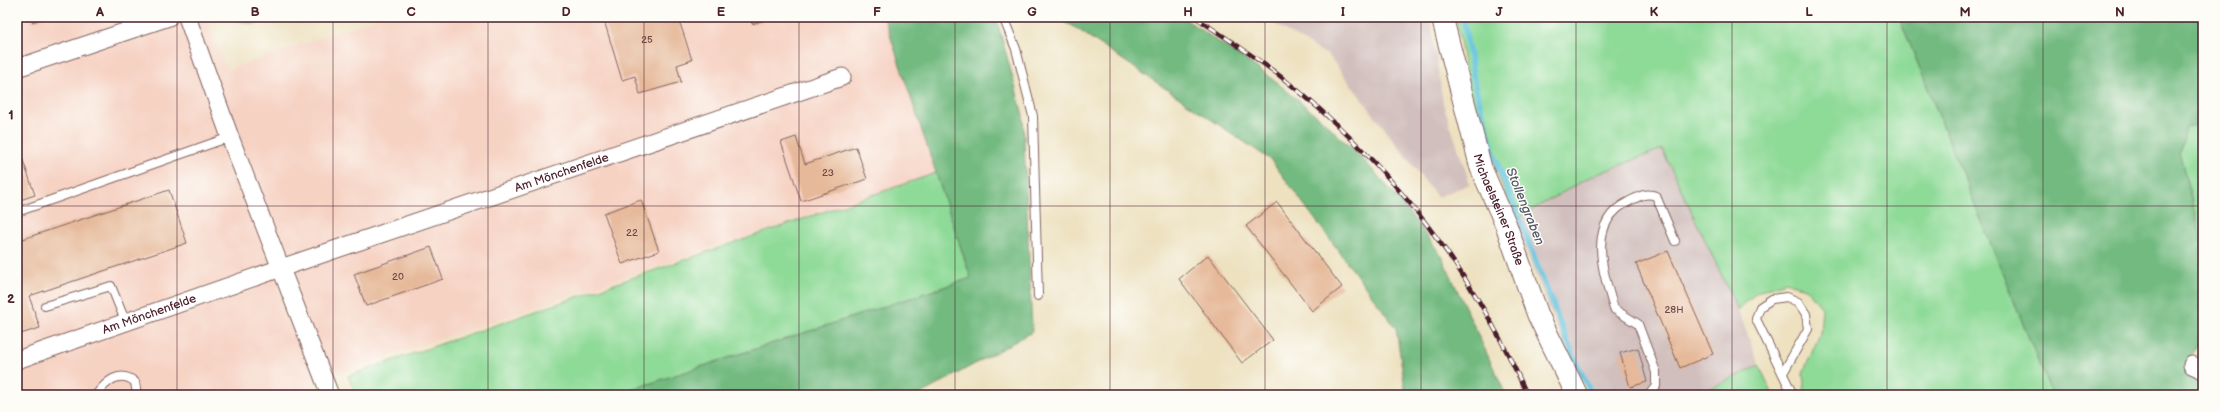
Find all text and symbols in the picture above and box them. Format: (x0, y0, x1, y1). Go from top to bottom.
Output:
text: A (95, 4, 104, 20)
text: B (250, 4, 260, 20)
text: C (406, 4, 416, 20)
text: D (561, 4, 571, 20)
text: E (717, 4, 726, 20)
text: F (873, 4, 881, 20)
text: G (1027, 4, 1037, 20)
text: H (1183, 4, 1193, 20)
text: I (1341, 4, 1345, 20)
text: J (1495, 4, 1503, 20)
text: K (1650, 4, 1659, 20)
text: L (1805, 4, 1813, 20)
text: M (1959, 4, 1971, 20)
text: N (2115, 4, 2125, 20)
house number: 25 (641, 34, 653, 46)
text: 1 (8, 107, 14, 123)
street label: Am Mönchenfelde (513, 150, 611, 196)
street label: Michaelsteiner Straße (1470, 152, 1527, 268)
water label: Stollengraben (1502, 165, 1548, 247)
house number: 23 (822, 167, 834, 179)
house number: 22 (626, 227, 638, 239)
house number: 20 (392, 271, 404, 283)
text: 2 (7, 291, 15, 307)
street label: Am Mönchenfelde (100, 291, 198, 338)
house number: 28H (1664, 304, 1684, 316)

